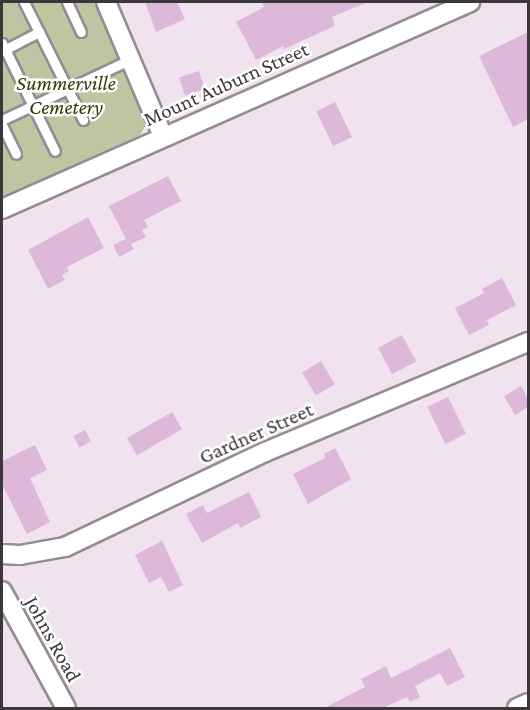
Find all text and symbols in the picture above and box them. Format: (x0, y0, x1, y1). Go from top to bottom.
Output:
street label: Mount Auburn Street (140, 36, 312, 132)
park label: Summerville Cemetery (16, 70, 116, 120)
street label: Gardner Street (195, 397, 317, 469)
street label: Johns Road (19, 592, 87, 686)

